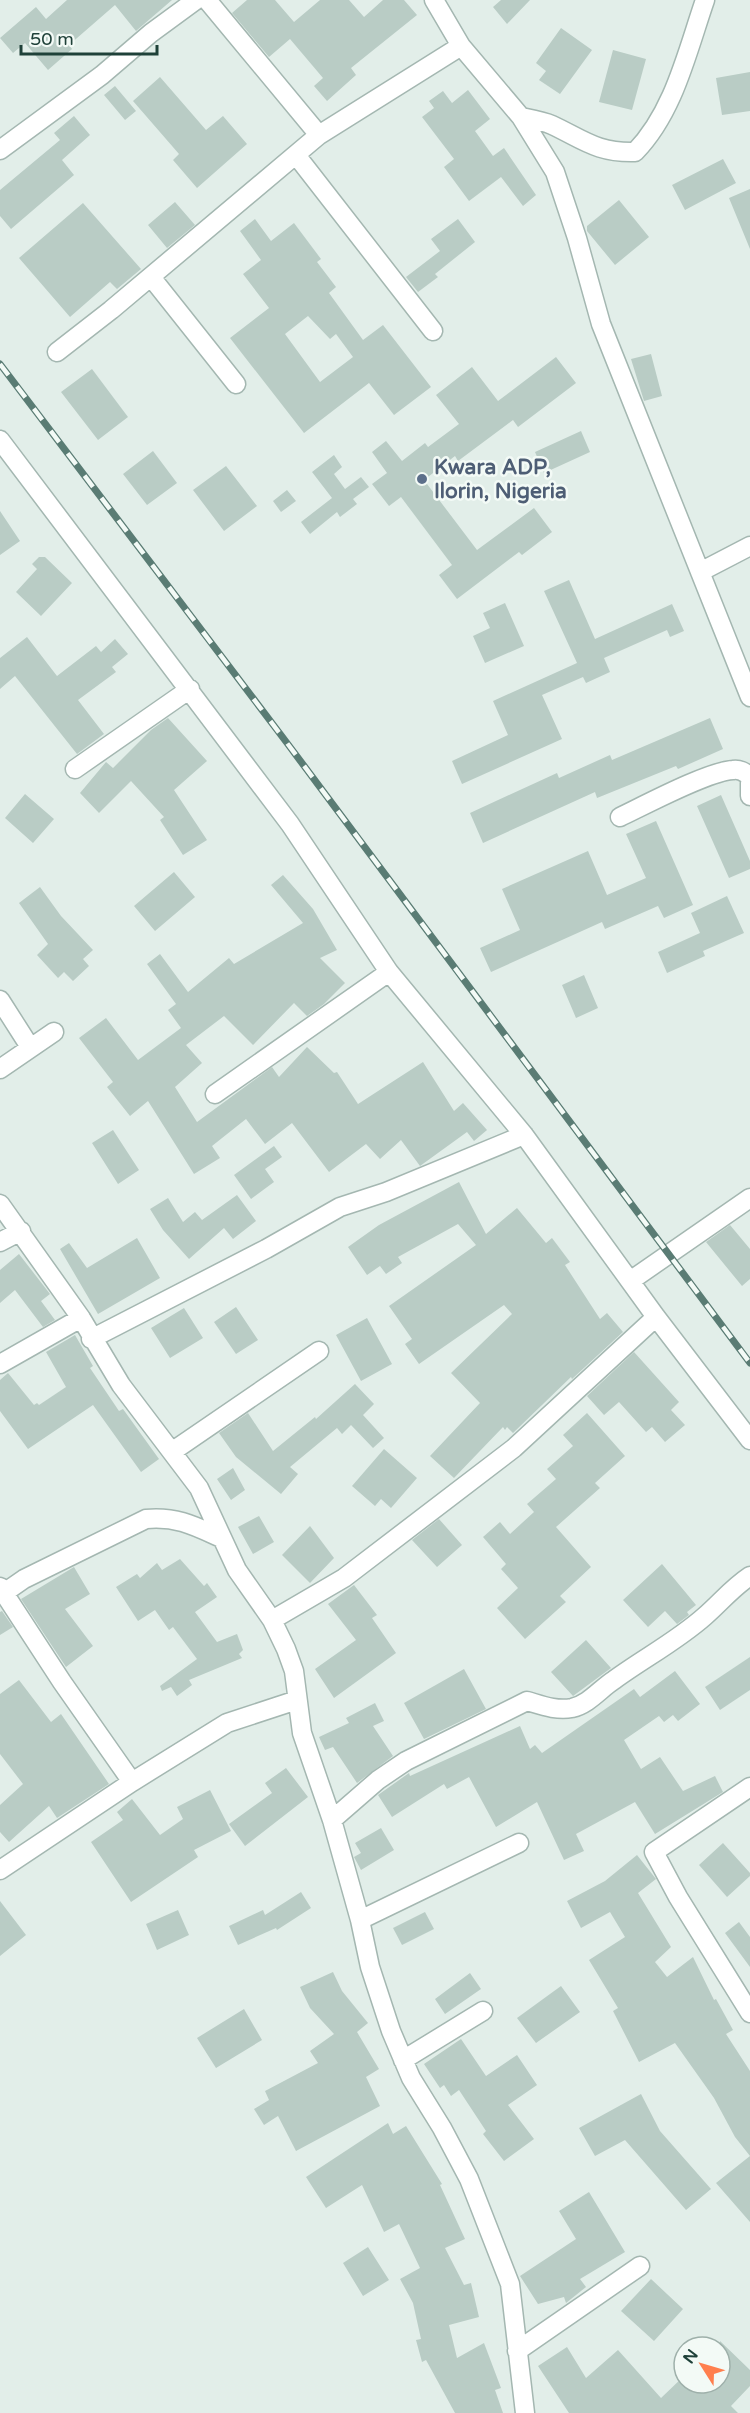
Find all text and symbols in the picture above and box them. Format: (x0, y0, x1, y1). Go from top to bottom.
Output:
scale bar (21, 18, 158, 56)
text: 50 m (30, 28, 74, 50)
place label: Kwara ADP, Ilorin, Nigeria (434, 455, 567, 504)
marker: Kwara ADP, Ilorin, Nigeria (415, 472, 429, 486)
north arrow (672, 2335, 732, 2395)
text: N (679, 2345, 703, 2368)

